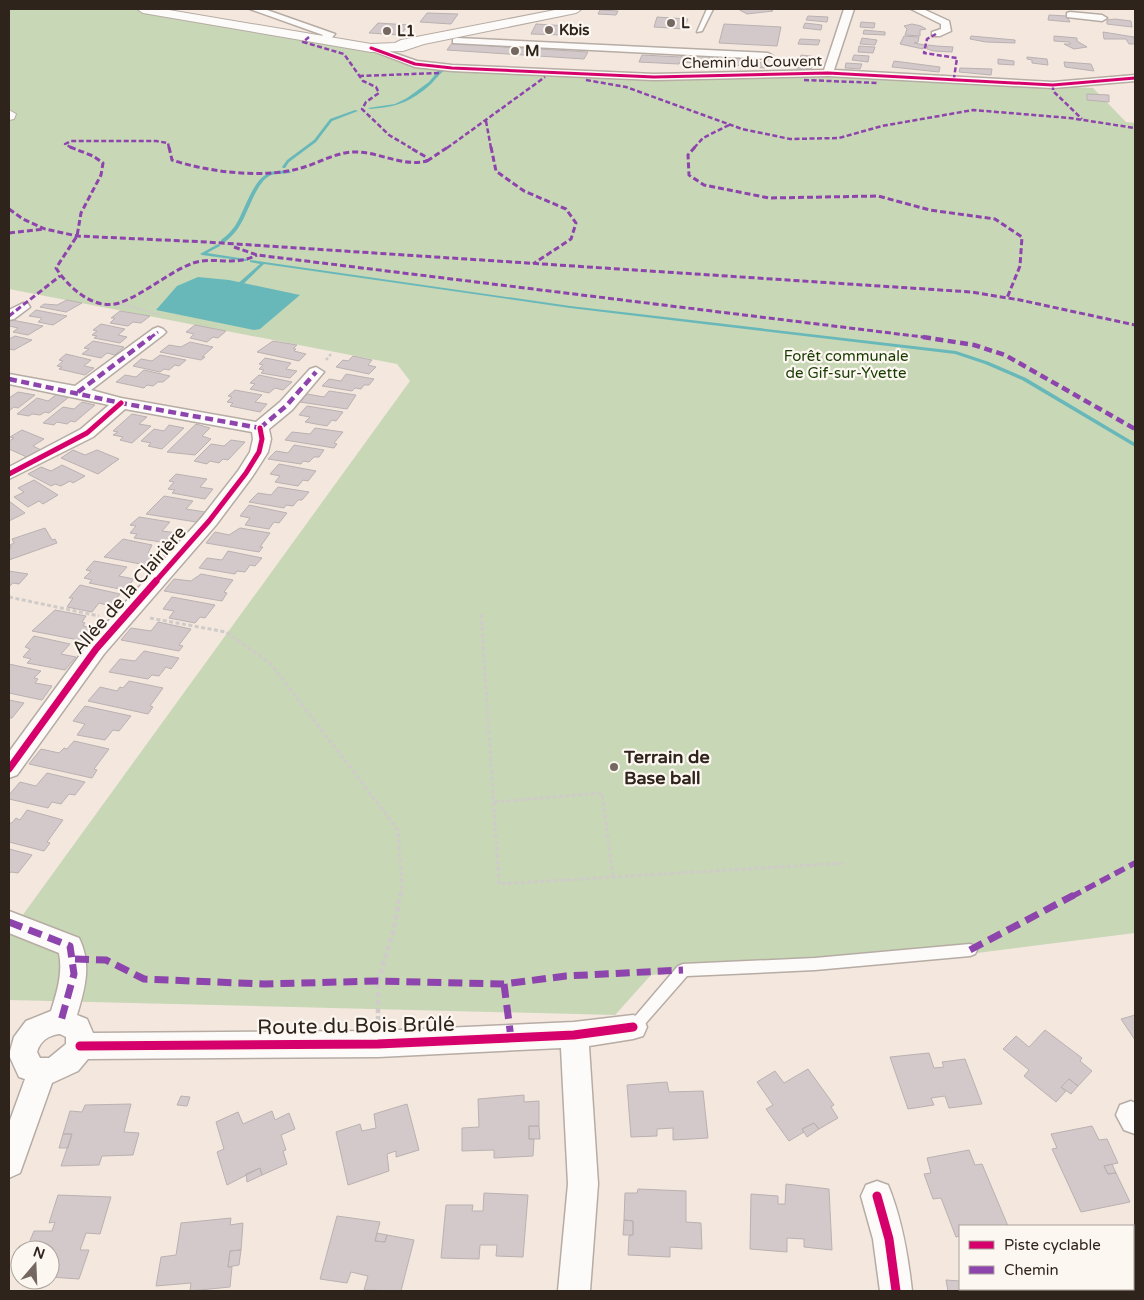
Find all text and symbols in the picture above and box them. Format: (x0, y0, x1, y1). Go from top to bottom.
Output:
place label: L (681, 14, 690, 32)
marker: L (665, 17, 677, 29)
place label: Kbis (559, 21, 589, 39)
place label: L1 (397, 22, 415, 40)
marker: Kbis (543, 24, 555, 36)
marker: L1 (381, 25, 393, 37)
place label: M (525, 42, 540, 60)
marker: M (509, 45, 521, 57)
street label: Chemin du Couvent (682, 52, 823, 72)
park label: Forêt communale de Gif-sur-Yvette (784, 347, 908, 382)
street label: Allée de la Clairière (67, 521, 191, 659)
place label: Terrain de Base ball (623, 746, 710, 789)
marker: Terrain de Base ball (608, 761, 620, 773)
street label: Route du Bois Brûlé (257, 1012, 455, 1040)
legend (959, 1225, 1134, 1290)
text: Piste cyclable (1004, 1236, 1101, 1254)
north arrow (10, 1240, 60, 1290)
text: N (31, 1243, 47, 1263)
text: Chemin (1004, 1261, 1059, 1279)

